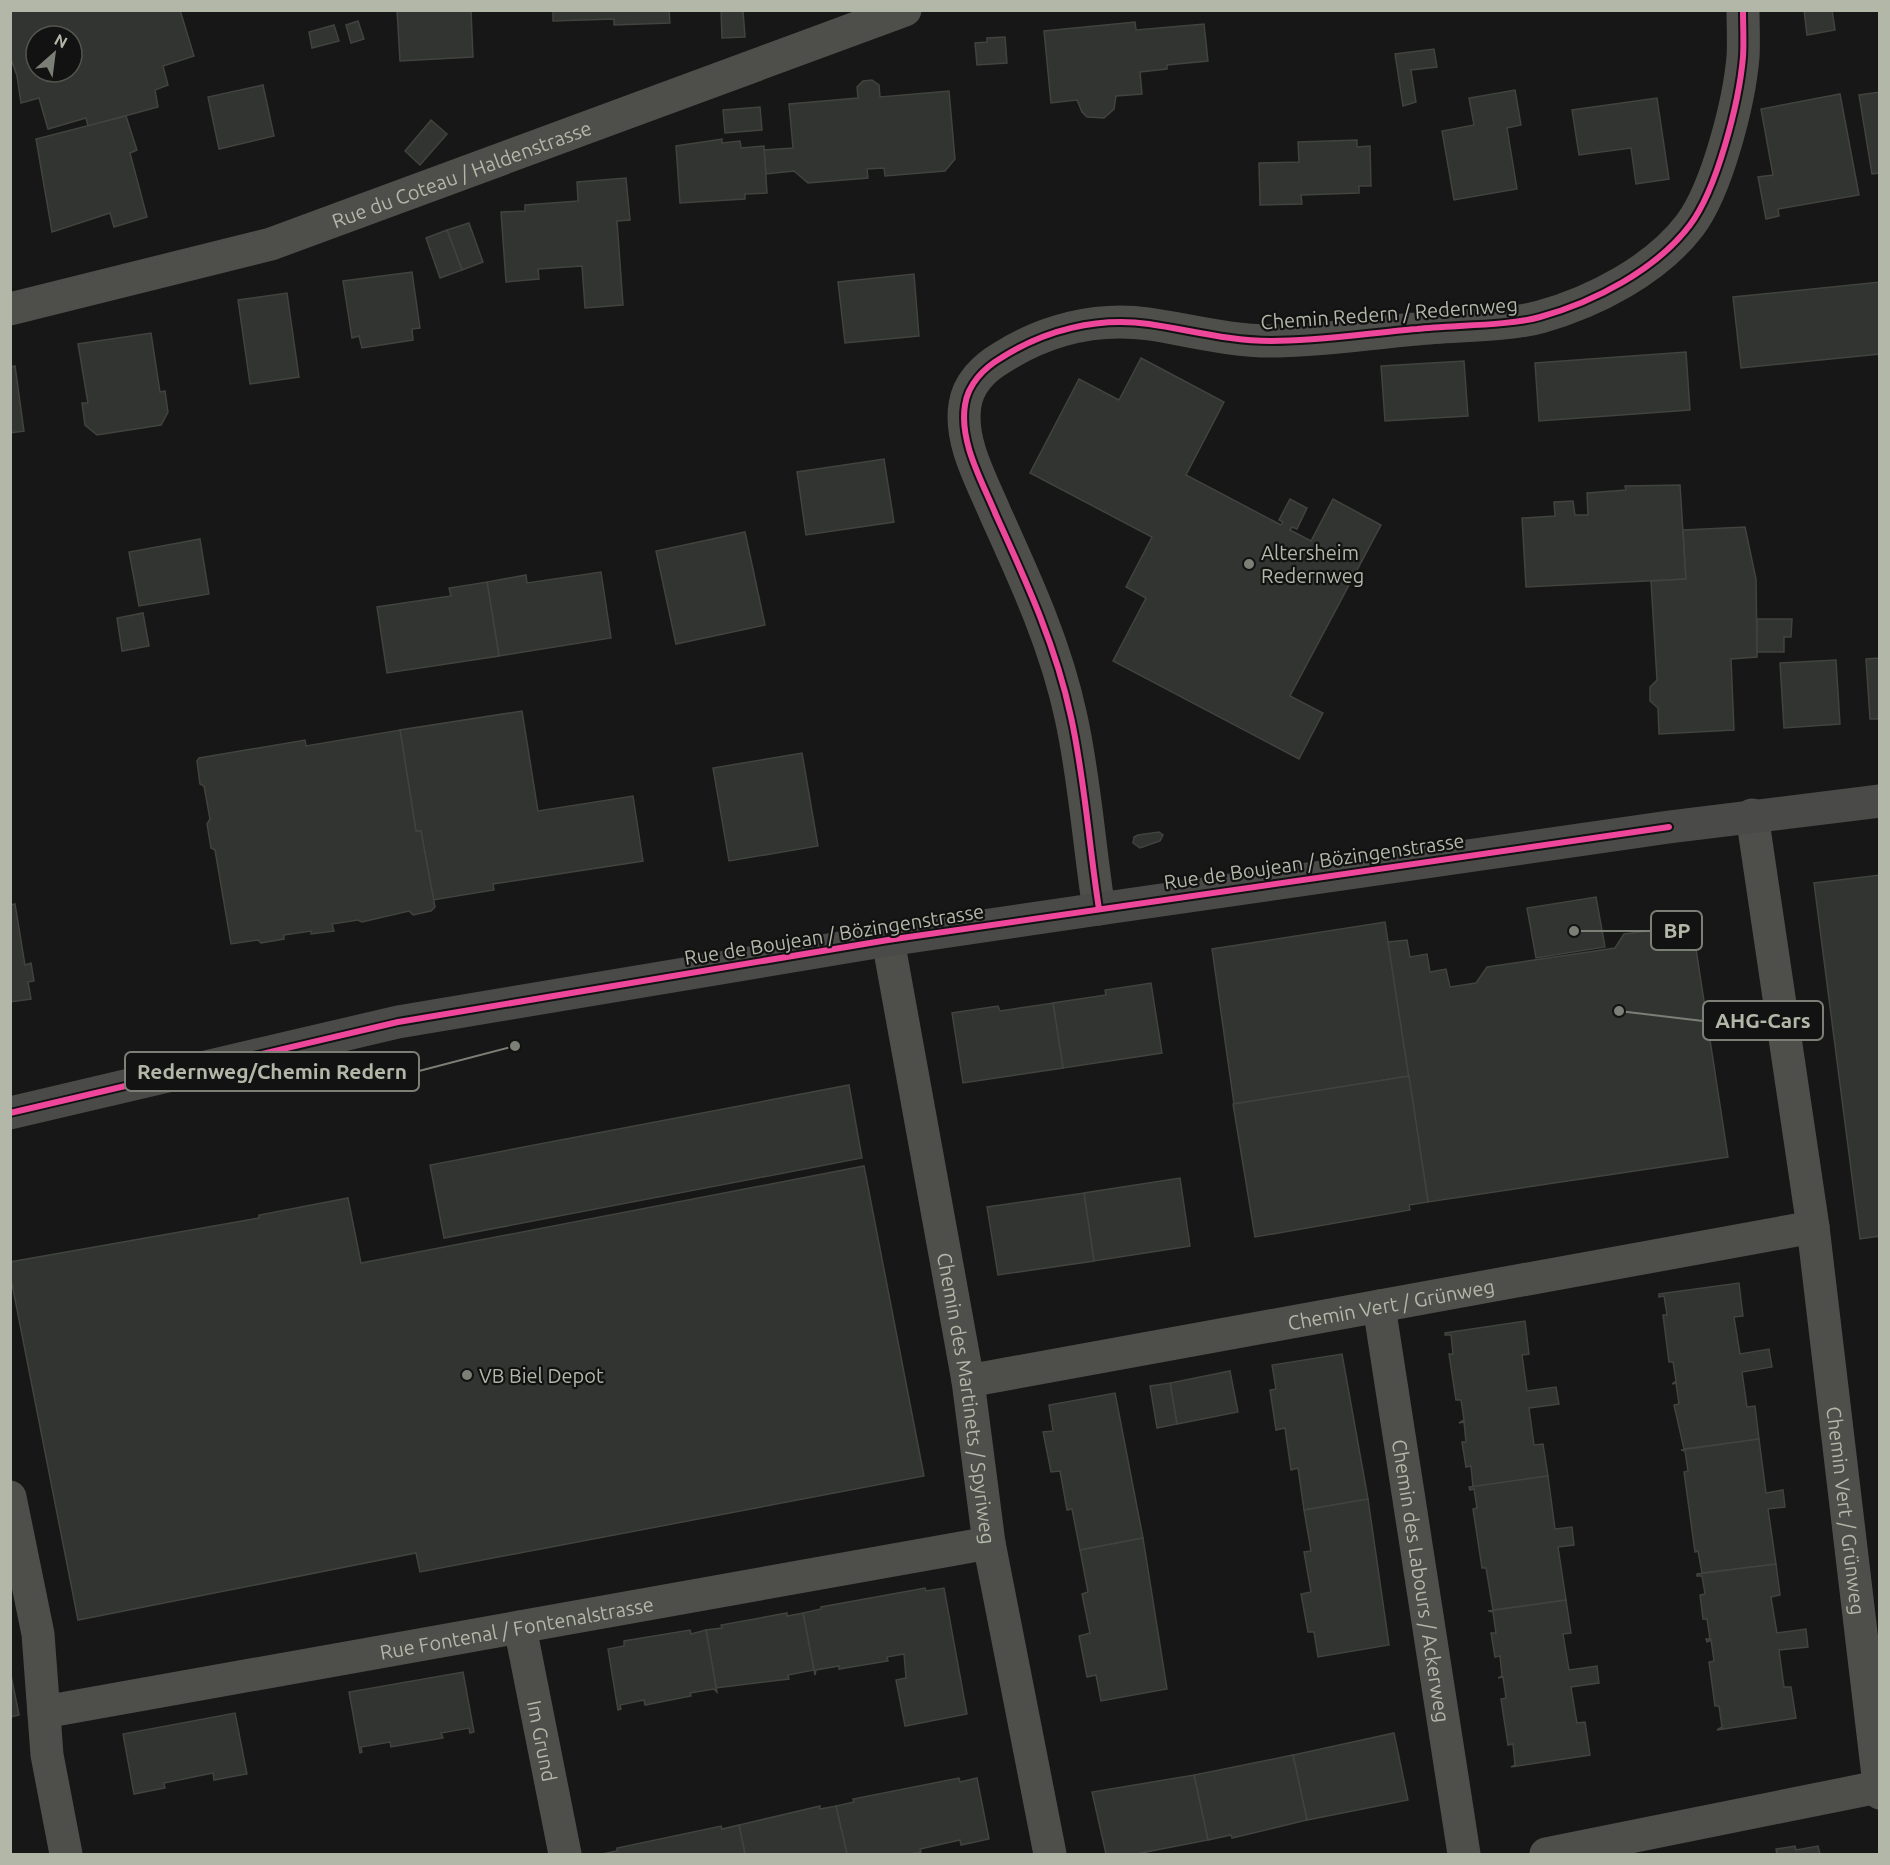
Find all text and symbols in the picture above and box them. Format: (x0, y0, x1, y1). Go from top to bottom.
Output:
north arrow (24, 24, 84, 84)
text: N (52, 30, 71, 52)
street label: Rue du Coteau / Haldenstrasse (329, 115, 594, 232)
street label: Chemin Redern / Redernweg (1260, 293, 1518, 333)
place label: Altersheim Redernweg (1261, 541, 1364, 587)
marker: Altersheim Redernweg (1242, 557, 1256, 571)
street label: Rue de Boujean / Bözingenstrasse (1162, 829, 1466, 893)
street label: Rue de Boujean / Bözingenstrasse (682, 899, 986, 969)
callout: BP (1651, 911, 1702, 950)
text: BP (1663, 918, 1691, 942)
callout: AHG-Cars (1703, 1001, 1823, 1040)
text: AHG-Cars (1715, 1008, 1811, 1032)
callout: Redernweg/Chemin Redern (125, 1052, 419, 1091)
text: Redernweg/Chemin Redern (137, 1059, 407, 1083)
street label: Chemin des Martinets / Spyriweg (933, 1250, 1001, 1545)
street label: Chemin Vert / Grünweg (1286, 1274, 1496, 1334)
place label: VB Biel Depot (479, 1364, 604, 1387)
marker: VB Biel Depot (460, 1368, 474, 1382)
street label: Chemin Vert / Grünweg (1823, 1405, 1870, 1616)
street label: Chemin des Labours / Ackerweg (1388, 1438, 1455, 1724)
street label: Rue Fontenal / Fontenalstrasse (378, 1592, 655, 1663)
street label: Im Grund (523, 1698, 562, 1783)

